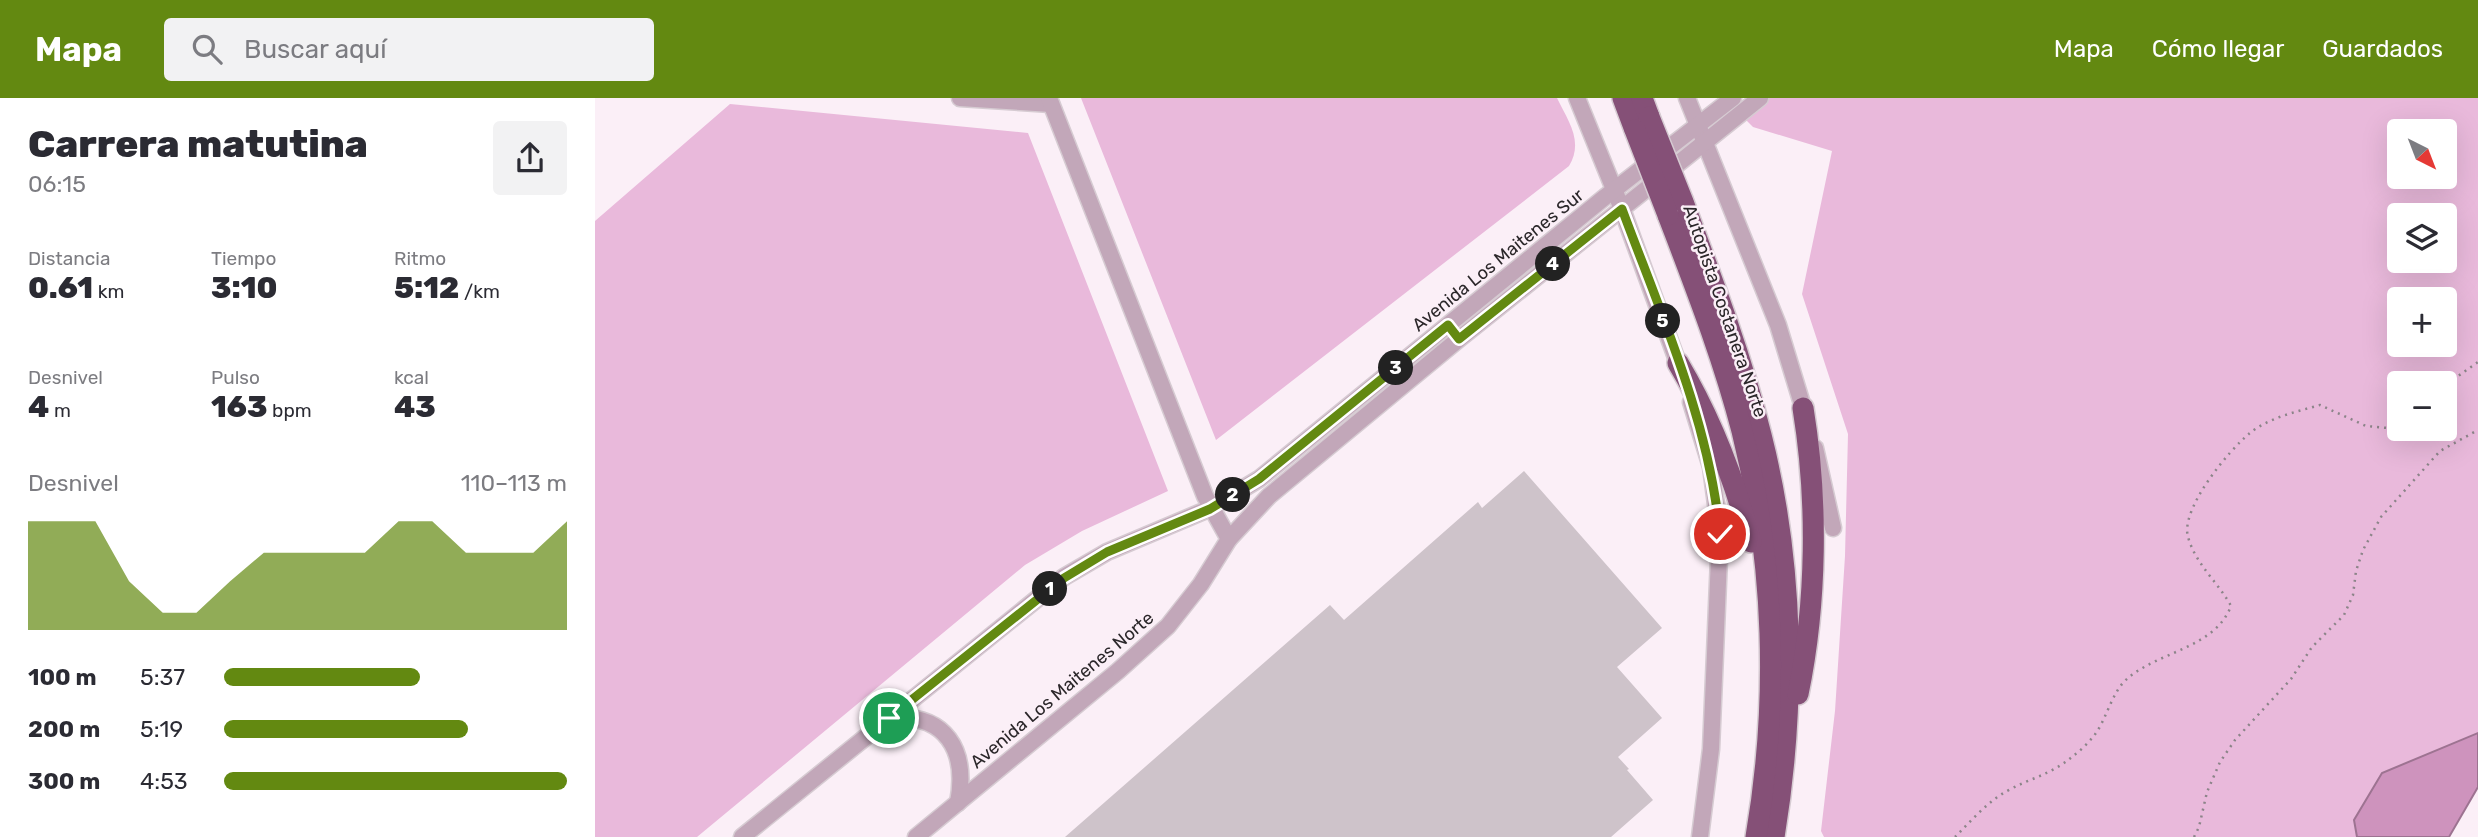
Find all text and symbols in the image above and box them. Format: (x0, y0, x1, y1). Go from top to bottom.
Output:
search box (164, 18, 654, 81)
text: Mapa (35, 30, 122, 69)
icon: search (188, 30, 226, 68)
text: Buscar aquí (244, 34, 387, 65)
text: Mapa (2054, 35, 2114, 63)
text: Cómo llegar (2152, 35, 2284, 63)
text: Guardados (2322, 35, 2443, 63)
north arrow (2387, 119, 2457, 189)
map controls (2387, 119, 2457, 441)
text: Carrera matutina (28, 121, 368, 167)
button: share (493, 121, 567, 195)
text: 06:15 (28, 170, 86, 198)
street label: Avenida Los Maitenes Sur (1408, 184, 1588, 336)
street label: Autopista Costanera Norte (1678, 202, 1772, 420)
button: layers (2387, 203, 2457, 273)
pin: 4 (1535, 246, 1571, 282)
text: Distancia (28, 247, 110, 270)
text: Tiempo (211, 247, 276, 270)
text: Ritmo (394, 247, 446, 270)
text: 4 (1546, 252, 1559, 275)
text: 0.61 (28, 270, 93, 306)
text: 3:10 (211, 270, 278, 306)
text: 5:12 (394, 270, 459, 306)
text: km (93, 280, 124, 303)
text: /km (459, 280, 500, 303)
button: + (2387, 287, 2457, 357)
pin: 5 (1645, 304, 1681, 339)
text: 5 (1656, 309, 1669, 332)
pin: 3 (1379, 350, 1413, 386)
text: 3 (1389, 356, 1402, 379)
text: Desnivel (28, 366, 103, 389)
text: Pulso (211, 366, 260, 389)
text: kcal (394, 366, 429, 389)
button: − (2387, 371, 2457, 441)
text: 4 (28, 389, 49, 425)
text: 163 (211, 389, 267, 425)
text: 43 (394, 389, 436, 425)
text: m (49, 399, 71, 422)
text: bpm (267, 399, 312, 422)
text: Desnivel (28, 469, 119, 497)
text: 110–113 m (461, 469, 567, 497)
pin: 2 (1215, 478, 1251, 512)
text: 2 (1226, 483, 1239, 506)
pin (1690, 504, 1750, 564)
icon: check (1701, 515, 1739, 553)
pin: 1 (1033, 572, 1067, 606)
text: 1 (1045, 577, 1054, 600)
street label: Avenida Los Maitenes Norte (966, 607, 1158, 773)
text: 100 m (28, 663, 97, 691)
text: 5:37 (140, 663, 185, 691)
pin (859, 688, 919, 748)
icon: arrive (870, 699, 908, 737)
text: 200 m (28, 715, 100, 743)
text: 5:19 (140, 715, 183, 743)
text: 300 m (28, 767, 100, 795)
text: 4:53 (140, 767, 188, 795)

